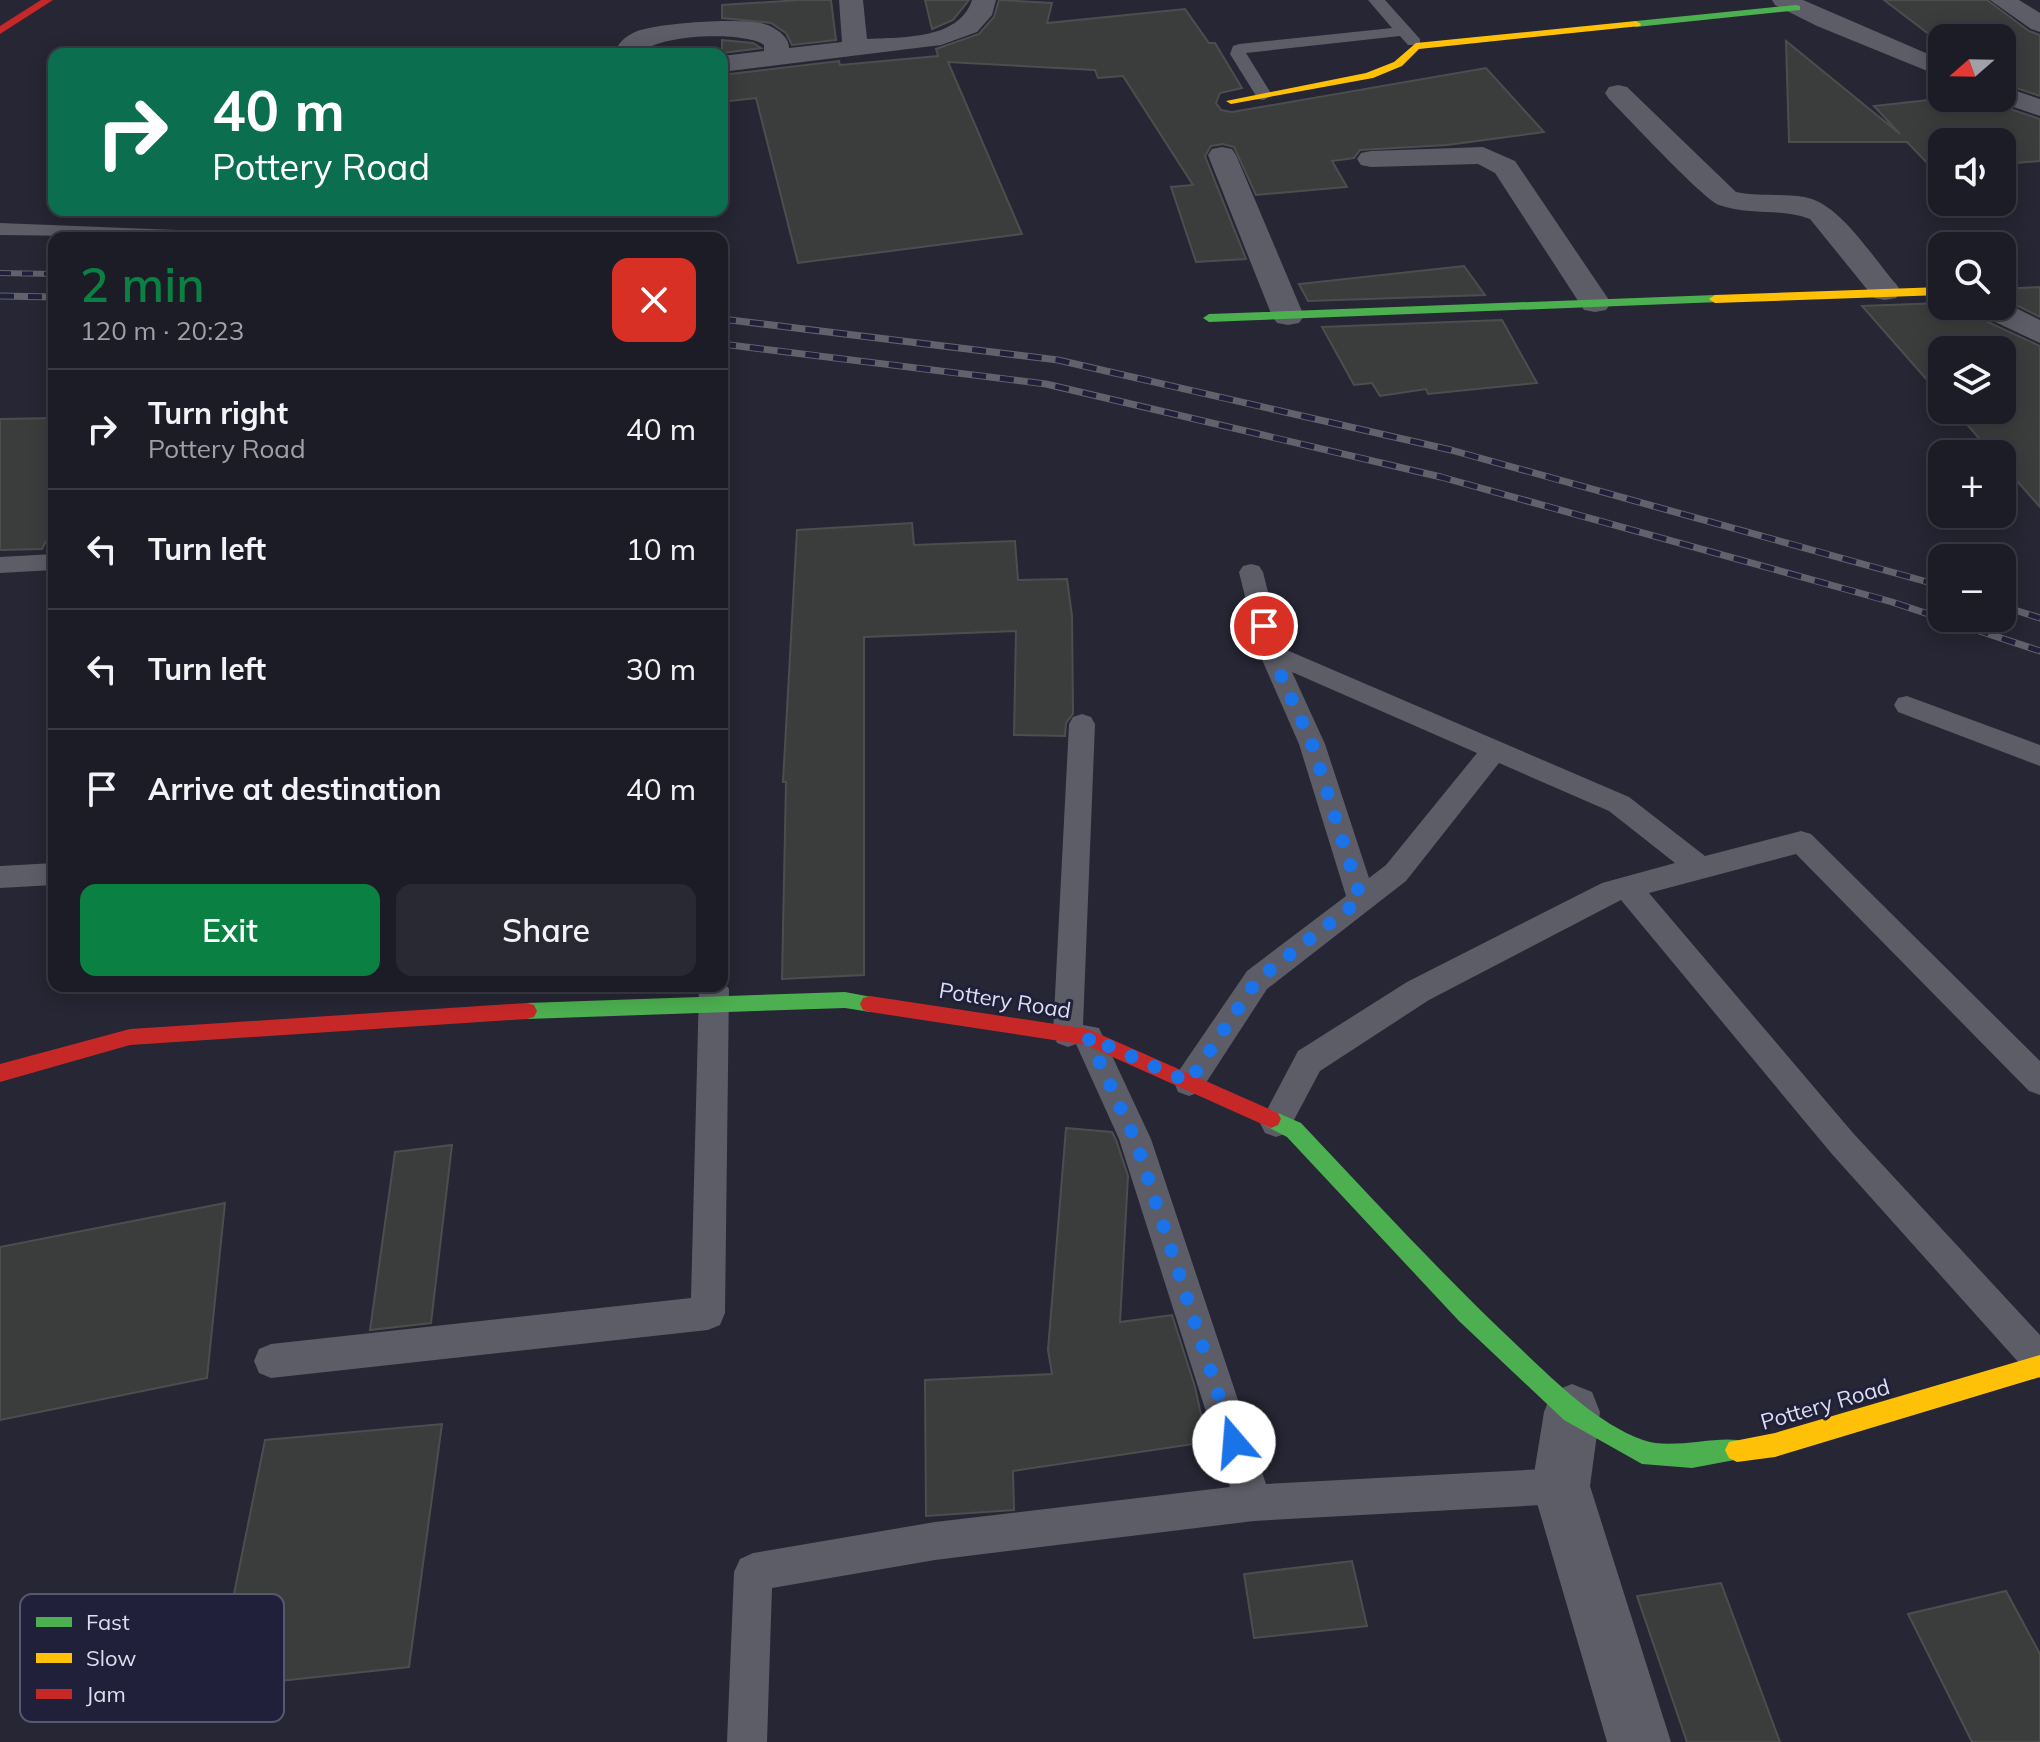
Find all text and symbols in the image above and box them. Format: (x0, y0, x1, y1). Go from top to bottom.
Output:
north arrow (1928, 24, 2016, 112)
map controls (1928, 24, 2016, 632)
text: 40 m (212, 75, 345, 145)
icon: right (80, 80, 184, 184)
button: sound (1928, 128, 2016, 216)
text: Pottery Road (212, 144, 430, 189)
button: search (1928, 232, 2016, 320)
text: 2 min (80, 254, 205, 314)
button: close (612, 258, 696, 342)
text: 120 m · 20:23 (80, 314, 244, 347)
button: layers (1928, 336, 2016, 424)
text: Turn right (148, 394, 288, 432)
icon: right (80, 407, 124, 451)
text: 40 m (626, 410, 696, 448)
text: Pottery Road (148, 432, 305, 465)
button: + (1928, 440, 2016, 528)
icon: left (80, 527, 124, 571)
text: Turn left (148, 530, 266, 568)
text: 10 m (626, 530, 696, 568)
button: − (1928, 544, 2016, 632)
pin (1230, 592, 1298, 660)
icon: arrive (1242, 604, 1286, 648)
icon: left (80, 647, 124, 691)
text: Turn left (148, 650, 266, 688)
text: 30 m (626, 650, 696, 688)
icon: arrive (80, 767, 124, 811)
text: Arrive at destination (148, 770, 442, 808)
text: 40 m (626, 770, 696, 808)
button: Exit (80, 884, 380, 976)
button: Share (396, 884, 696, 976)
street label: Pottery Road (937, 976, 1073, 1024)
street label: Pottery Road (1757, 1372, 1893, 1436)
position arrow (1192, 1400, 1276, 1484)
legend (20, 1594, 284, 1722)
text: Fast (86, 1608, 130, 1636)
text: Slow (86, 1644, 136, 1672)
text: Jam (86, 1680, 126, 1708)

